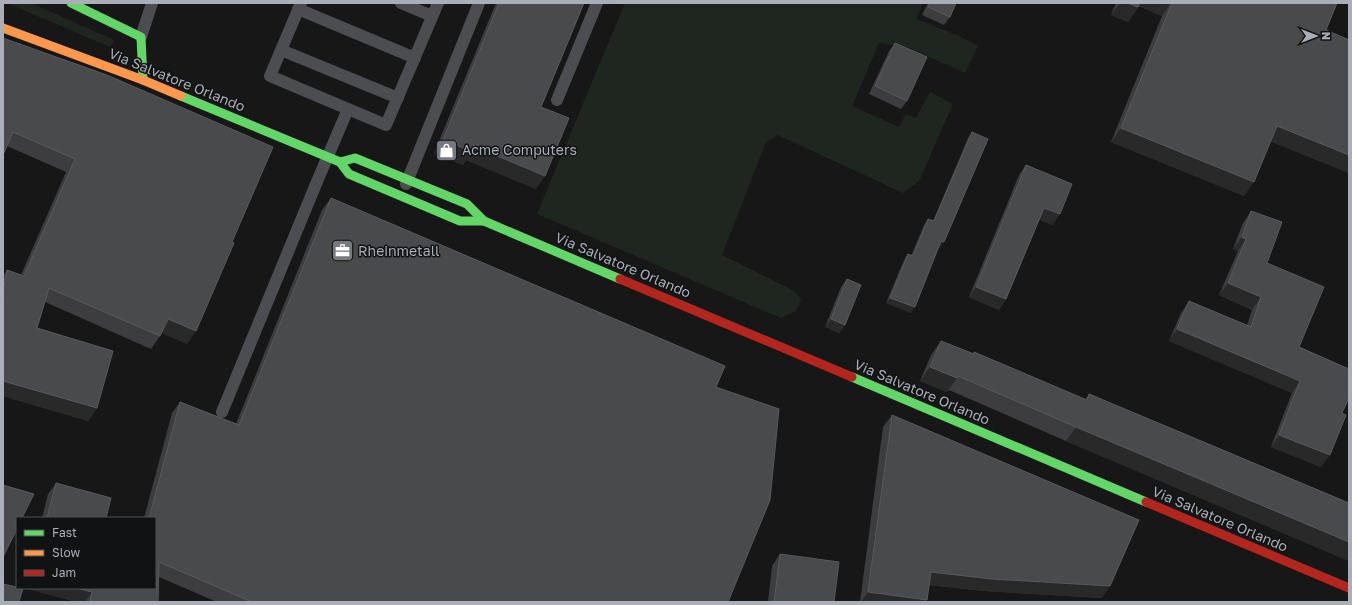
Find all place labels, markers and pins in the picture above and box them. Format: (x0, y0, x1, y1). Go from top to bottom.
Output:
shop icon: Acme Computers (434, 137, 460, 163)
place label: Acme Computers (462, 141, 577, 158)
office icon: Rheinmetall (329, 238, 355, 264)
place label: Rheinmetall (358, 242, 440, 259)

